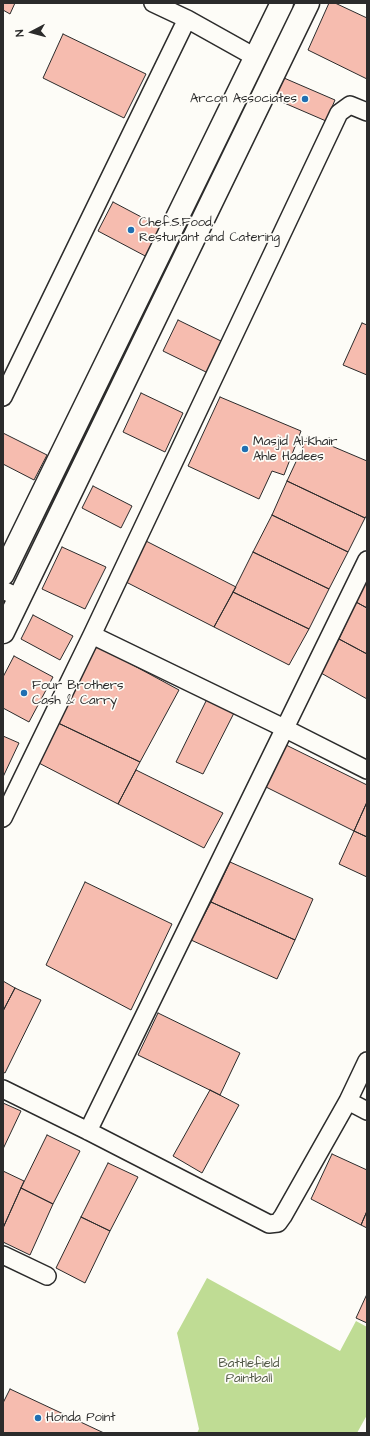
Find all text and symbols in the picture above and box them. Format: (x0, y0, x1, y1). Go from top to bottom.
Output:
north arrow (12, 12, 52, 52)
text: N (12, 29, 27, 38)
place label: Arcon Associates (190, 91, 297, 107)
marker: Arcon Associates (300, 94, 310, 104)
place label: Chef.S.Food, Resturant and Catering (139, 215, 280, 246)
marker: Chef.S.Food, Resturant and Catering (126, 225, 136, 235)
place label: Masjid Al-Khair Ahle Hadees (253, 434, 338, 465)
marker: Masjid Al-Khair Ahle Hadees (240, 444, 250, 454)
place label: Four Brothers Cash & Carry (32, 678, 123, 709)
marker: Four Brothers Cash & Carry (19, 688, 29, 698)
park label: Battlefield Paintball (219, 1356, 279, 1387)
place label: Honda Point (46, 1410, 115, 1426)
marker: Honda Point (33, 1413, 43, 1423)

